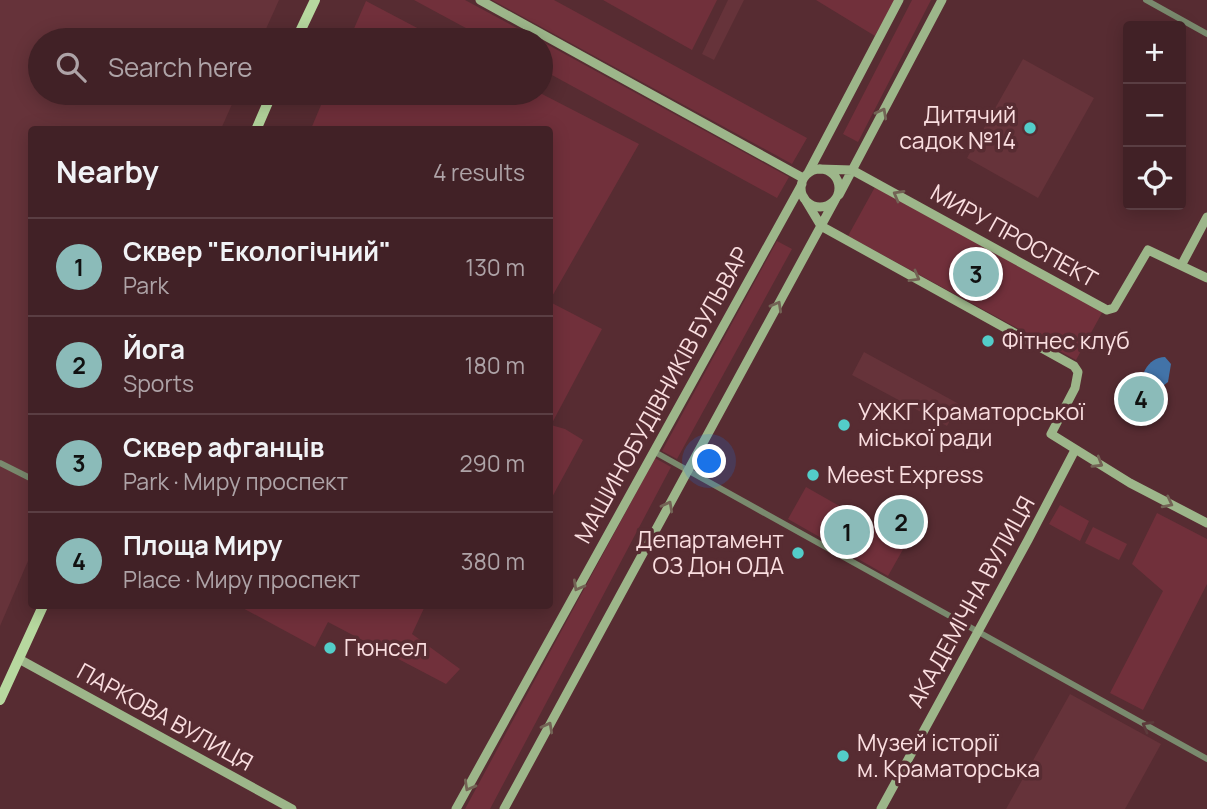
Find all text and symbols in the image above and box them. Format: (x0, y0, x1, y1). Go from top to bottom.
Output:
map controls (1123, 21, 1186, 210)
button: + (1123, 21, 1186, 84)
search box (28, 28, 553, 105)
icon: search (52, 48, 90, 86)
text: Search here (108, 49, 253, 85)
button: − (1123, 84, 1186, 147)
place label: Дитячий садок №14 (899, 98, 1016, 156)
one-way arrow (874, 108, 888, 120)
marker: Дитячий садок №14 (1022, 120, 1038, 136)
button: locate (1123, 147, 1186, 210)
text: Nearby (56, 151, 159, 192)
text: 4 results (433, 156, 525, 188)
street label: МИРУ ПРОСПЕКТ (925, 176, 1104, 294)
one-way arrow (893, 190, 905, 203)
text: Сквер "Екологічний" (123, 233, 391, 269)
street label: МАШИНОБУДІВНИКІВ БУЛЬВАР (566, 240, 756, 549)
pin: 3 (953, 248, 999, 300)
text: 1 (74, 251, 84, 283)
text: 130 m (465, 251, 525, 283)
text: Park (123, 269, 169, 301)
one-way arrow (907, 269, 920, 282)
one-way arrow (769, 301, 782, 313)
place label: Фітнес клуб (1002, 324, 1130, 356)
text: Йога (123, 331, 185, 367)
marker: Фітнес клуб (980, 333, 996, 349)
text: 2 (72, 349, 86, 381)
text: 180 m (465, 349, 525, 381)
text: Sports (123, 367, 194, 399)
pin: 4 (1118, 373, 1164, 425)
place label: УЖКГ Краматорської міської ради (858, 395, 1085, 453)
marker: УЖКГ Краматорської міської ради (836, 417, 852, 433)
text: Сквер афганців (123, 429, 324, 465)
your location (692, 444, 726, 478)
text: 3 (72, 447, 86, 479)
text: 290 m (459, 447, 525, 479)
one-way arrow (1090, 455, 1103, 468)
place label: Meest Express (827, 458, 984, 490)
text: Park · Миру проспект (123, 465, 348, 497)
marker: Meest Express (805, 467, 821, 483)
street label: АКАДЕМІЧНА ВУЛИЦЯ (899, 490, 1042, 713)
one-way arrow (1161, 494, 1174, 508)
pin: 2 (878, 496, 924, 548)
one-way arrow (660, 500, 673, 513)
pin: 1 (824, 506, 870, 558)
place label: Департамент ОЗ Дон ОДА (636, 523, 784, 581)
text: Площа Миру (123, 527, 282, 563)
text: 4 (72, 545, 86, 577)
text: 380 m (461, 545, 525, 577)
marker: Департамент ОЗ Дон ОДА (790, 545, 806, 561)
text: Place · Миру проспект (123, 563, 360, 595)
one-way arrow (573, 579, 587, 592)
place label: Гюнсел (344, 631, 427, 663)
marker: Гюнсел (322, 640, 338, 656)
street label: ПАРКОВА ВУЛИЦЯ (72, 655, 259, 778)
one-way arrow (1142, 721, 1154, 734)
one-way arrow (540, 722, 553, 734)
place label: Музей історії м. Краматорська (857, 726, 1040, 784)
marker: Музей історії м. Краматорська (835, 748, 851, 764)
one-way arrow (464, 779, 477, 791)

